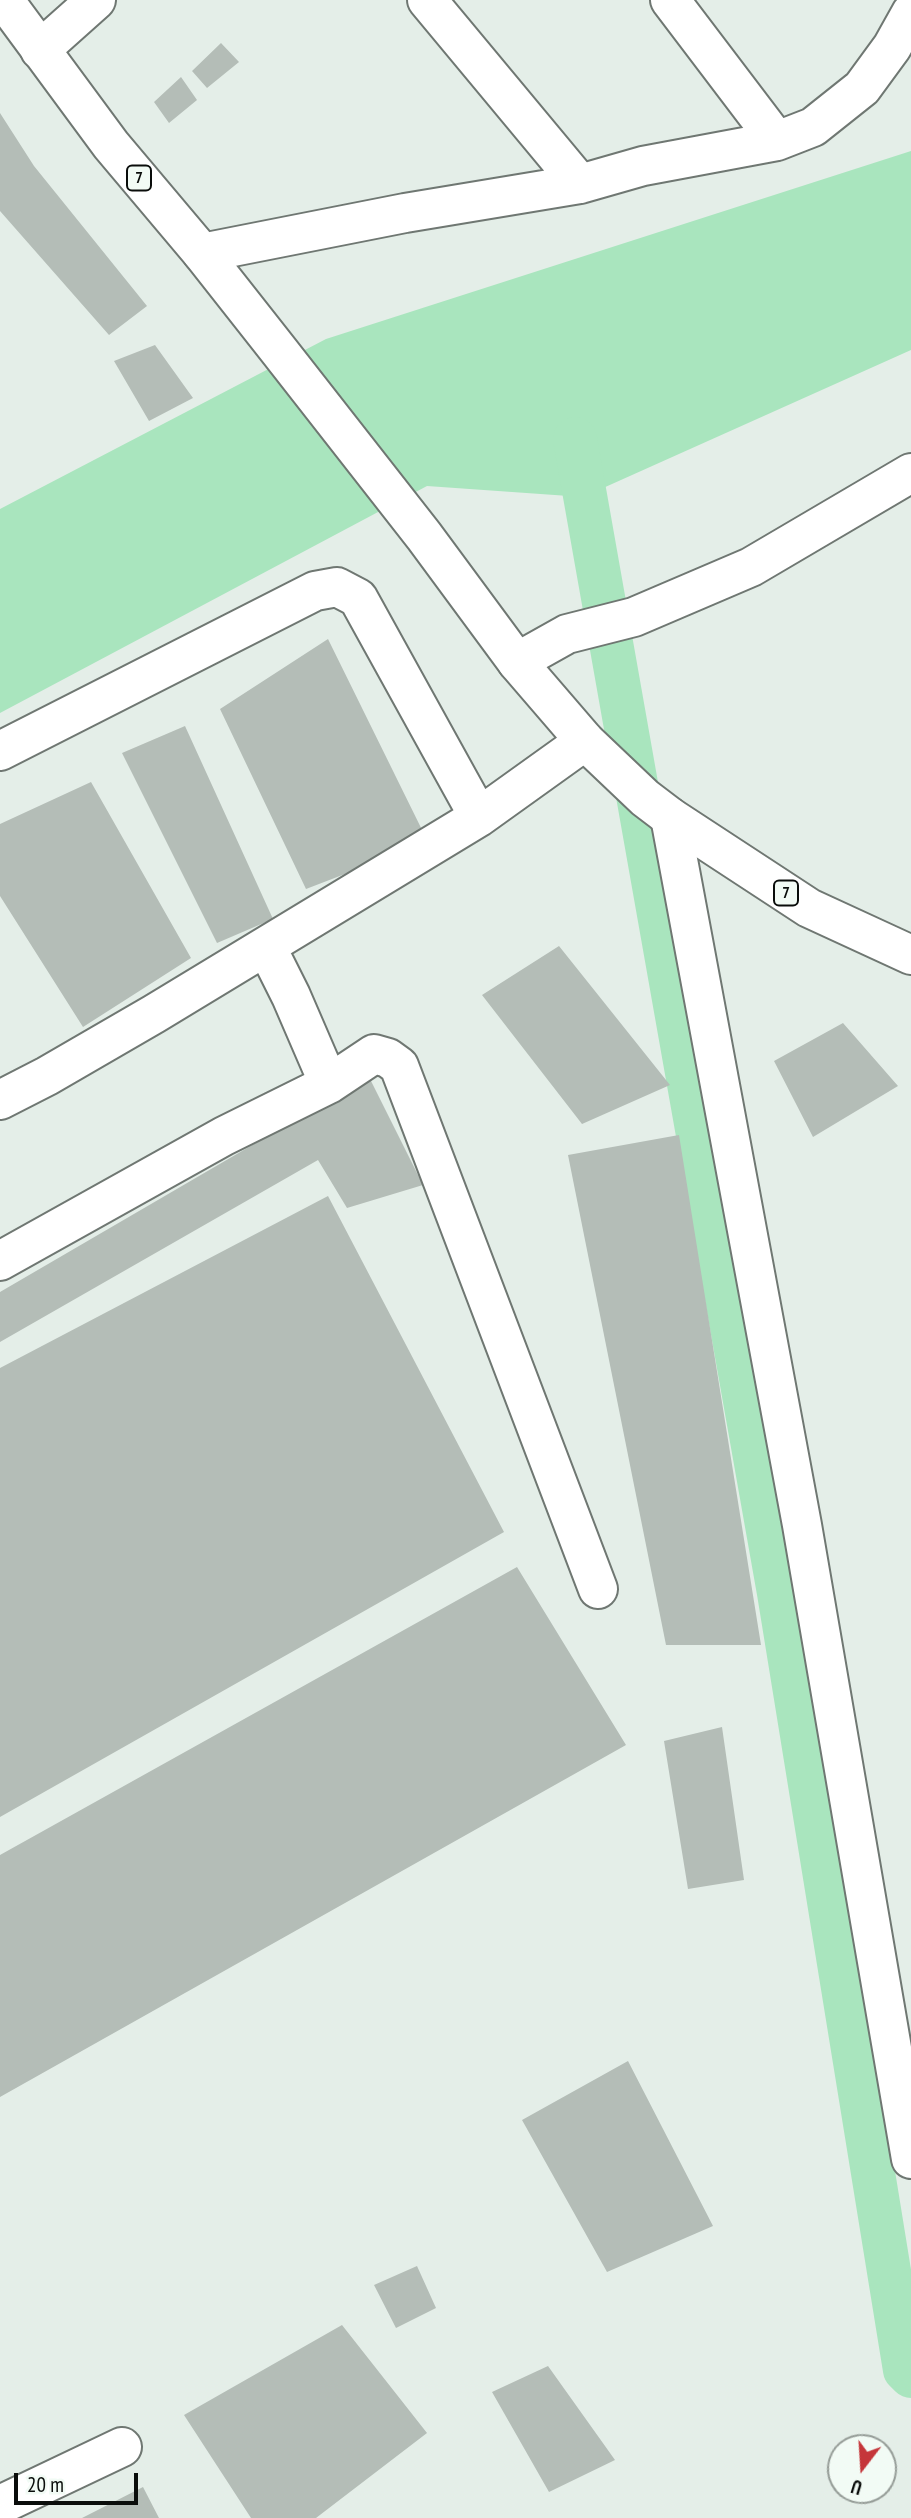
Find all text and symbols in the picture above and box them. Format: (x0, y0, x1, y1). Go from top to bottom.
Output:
road number: 7 (127, 166, 151, 190)
road number: 7 (774, 880, 798, 906)
north arrow (827, 2434, 897, 2504)
scale bar (18, 2458, 142, 2502)
text: 20 m (27, 2471, 64, 2498)
text: U (848, 2474, 865, 2500)

